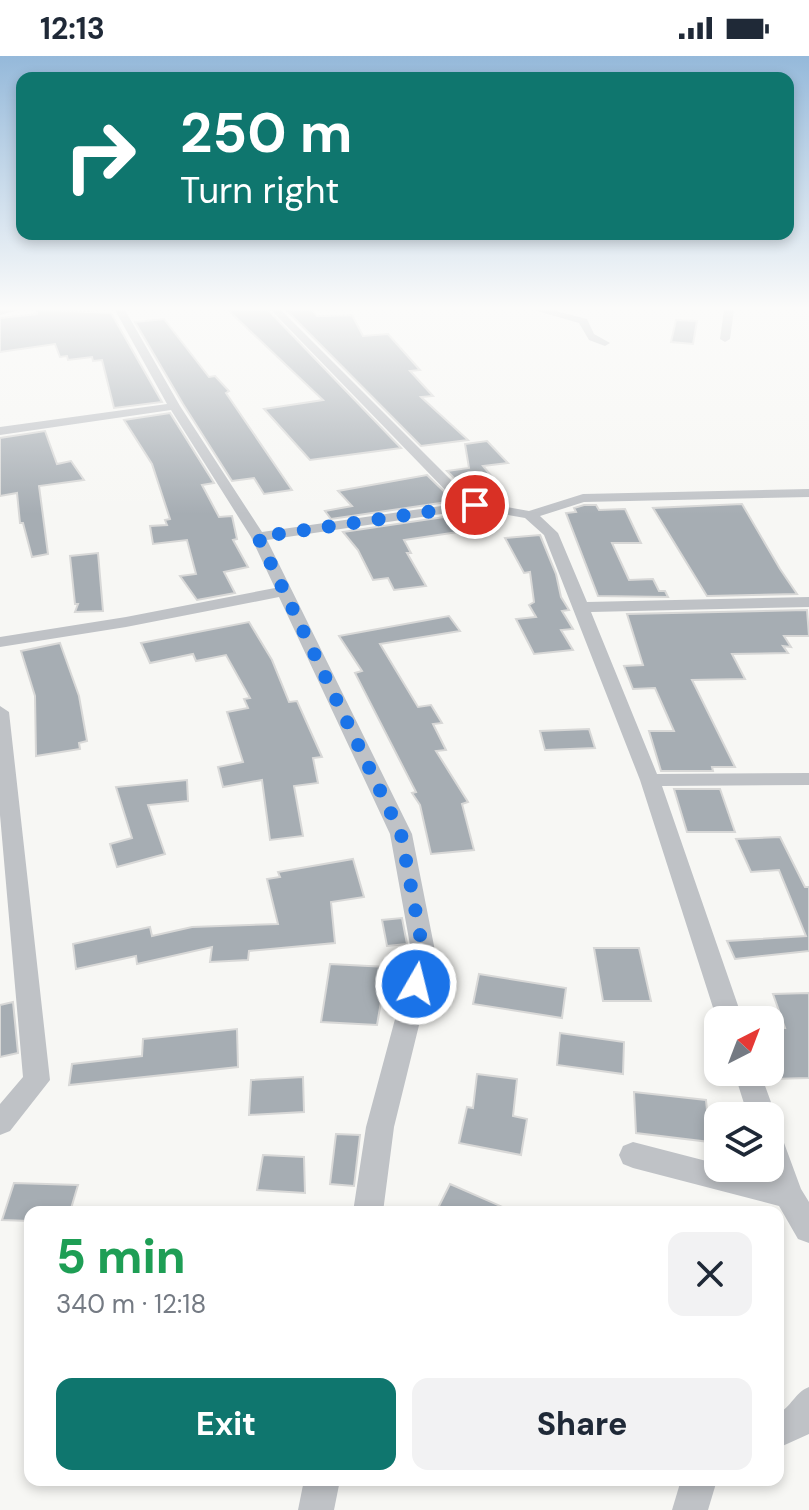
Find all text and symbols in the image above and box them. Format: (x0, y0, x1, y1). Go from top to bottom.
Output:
text: 12:13 (40, 9, 105, 48)
text: 250 m (180, 96, 352, 169)
icon: right (48, 104, 152, 208)
text: Turn right (180, 167, 339, 214)
pin (441, 471, 509, 539)
icon: arrive (453, 483, 497, 527)
position arrow (374, 942, 458, 1026)
north arrow (704, 1006, 784, 1086)
map controls (704, 1006, 784, 1182)
button: layers (704, 1102, 784, 1182)
text: 5 min (56, 1225, 186, 1288)
button: close (668, 1232, 752, 1316)
text: 340 m · 12:18 (56, 1287, 206, 1321)
button: Exit (56, 1378, 396, 1470)
button: Share (412, 1378, 752, 1470)

